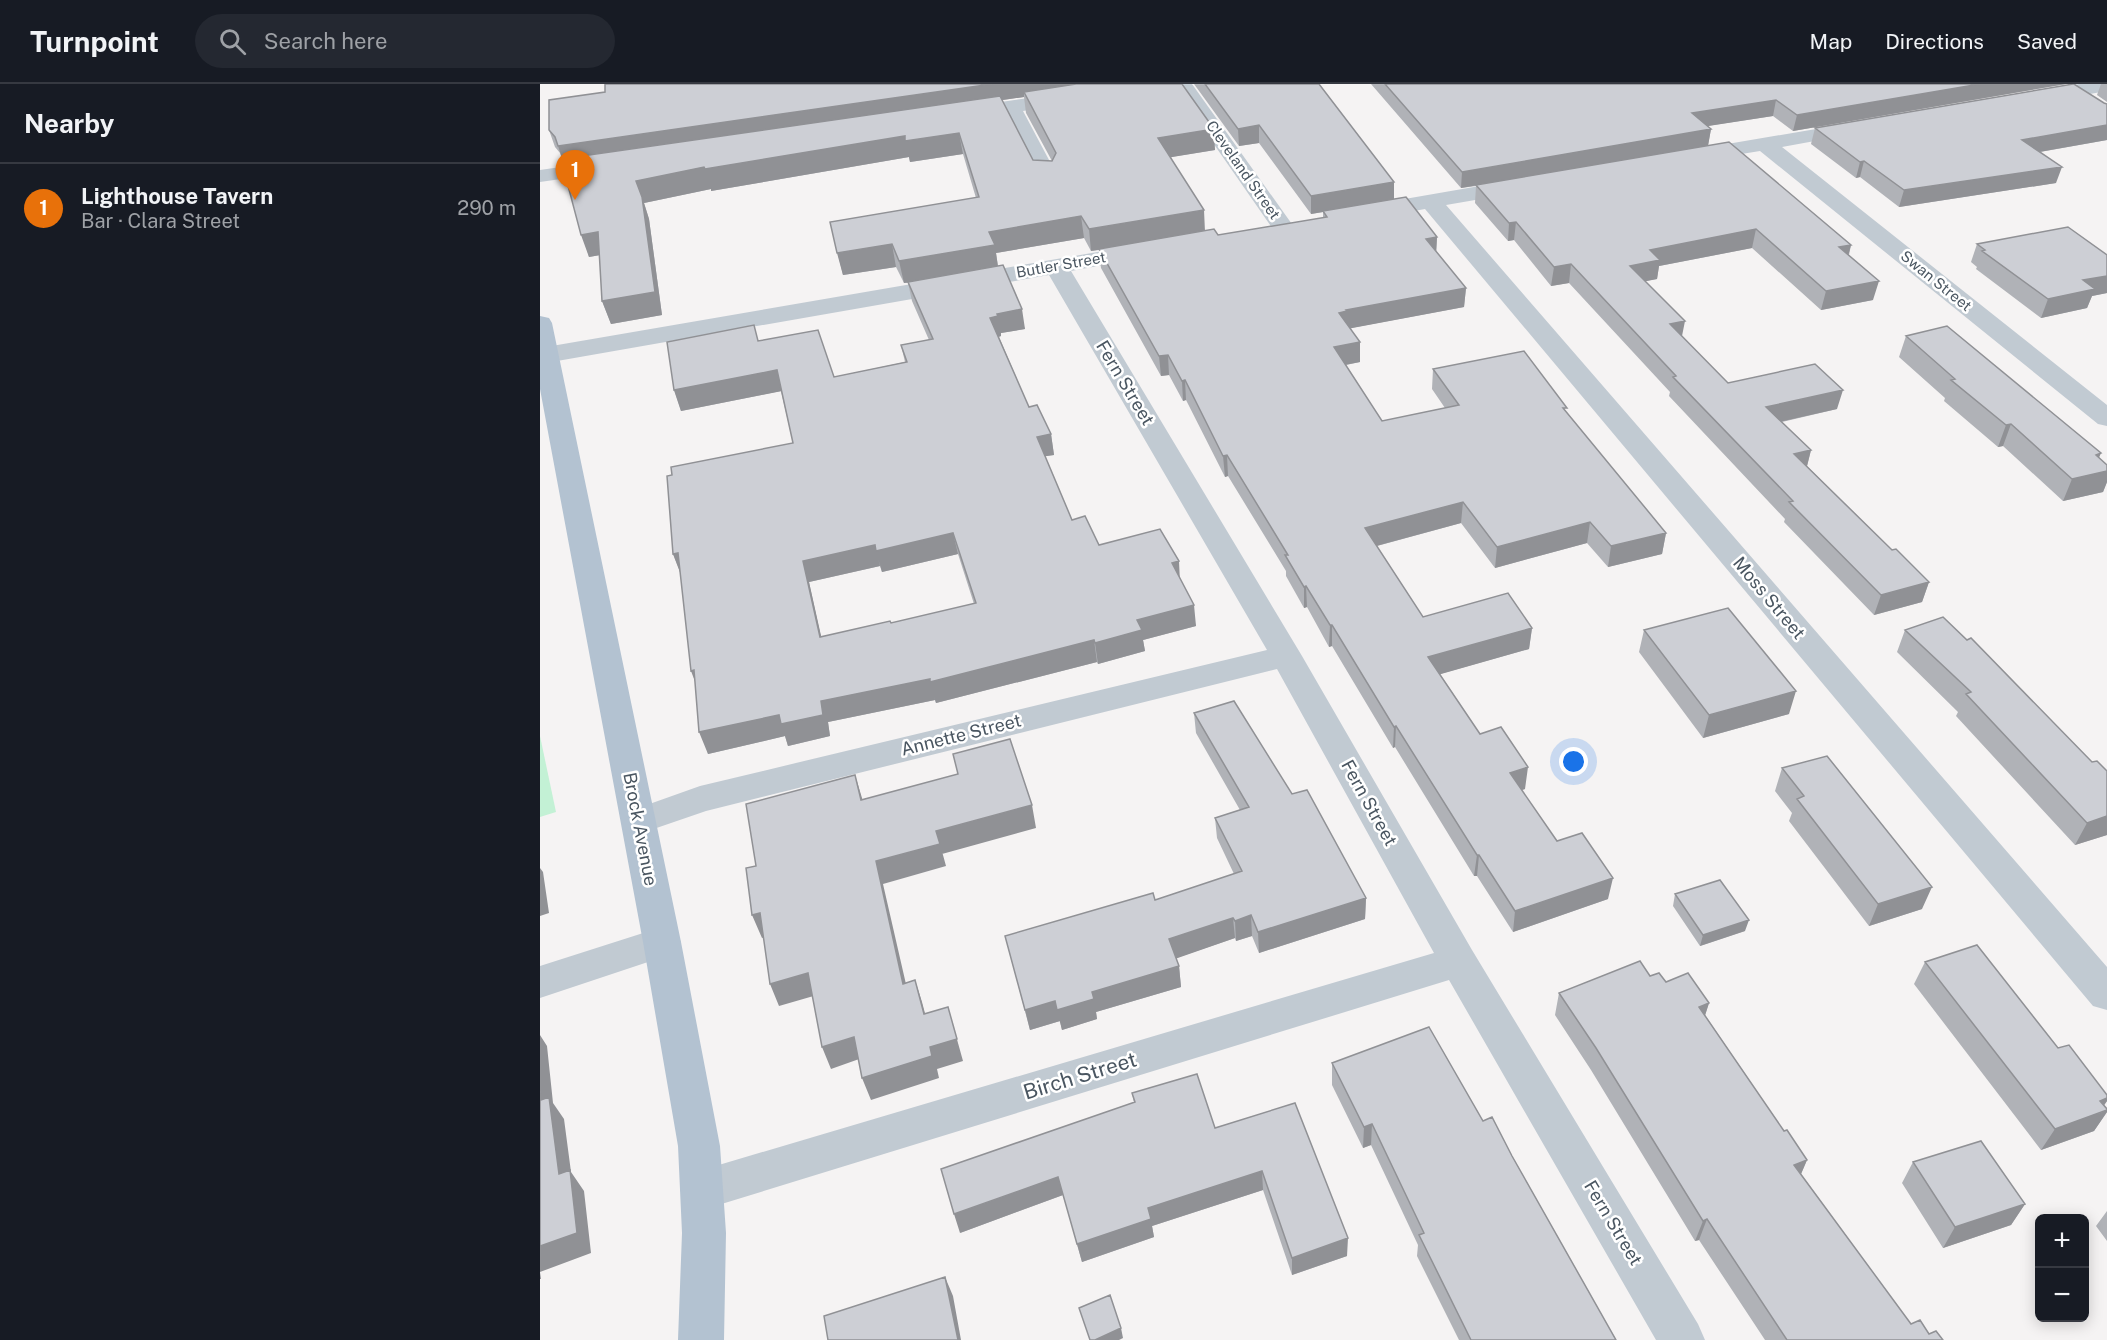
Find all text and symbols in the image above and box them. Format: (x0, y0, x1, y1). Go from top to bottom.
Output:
search box (195, 14, 615, 68)
text: Turnpoint (30, 25, 159, 58)
icon: search (216, 25, 249, 58)
text: Search here (264, 28, 387, 54)
text: Map (1810, 29, 1852, 54)
text: Directions (1885, 29, 1984, 54)
text: Saved (2017, 29, 2077, 54)
text: Nearby (24, 108, 114, 139)
street label: Cleveland Street (1203, 117, 1284, 222)
pin: 1 (555, 150, 594, 200)
text: Lighthouse Tavern (81, 183, 273, 209)
text: 1 (39, 196, 48, 220)
text: 290 m (457, 196, 516, 220)
text: Bar · Clara Street (81, 209, 240, 233)
street label: Swan Street (1898, 247, 1975, 314)
street label: Butler Street (1015, 248, 1107, 281)
street label: Fern Street (1092, 337, 1159, 429)
street label: Moss Street (1729, 552, 1810, 643)
street label: Annette Street (899, 709, 1023, 760)
your location (1559, 747, 1588, 776)
street label: Fern Street (1337, 756, 1402, 849)
street label: Brock Avenue (619, 770, 662, 887)
street label: Birch Street (1020, 1046, 1140, 1105)
street label: Fern Street (1580, 1177, 1647, 1269)
map controls (2035, 1214, 2089, 1322)
button: + (2035, 1214, 2089, 1268)
button: − (2035, 1268, 2089, 1322)

